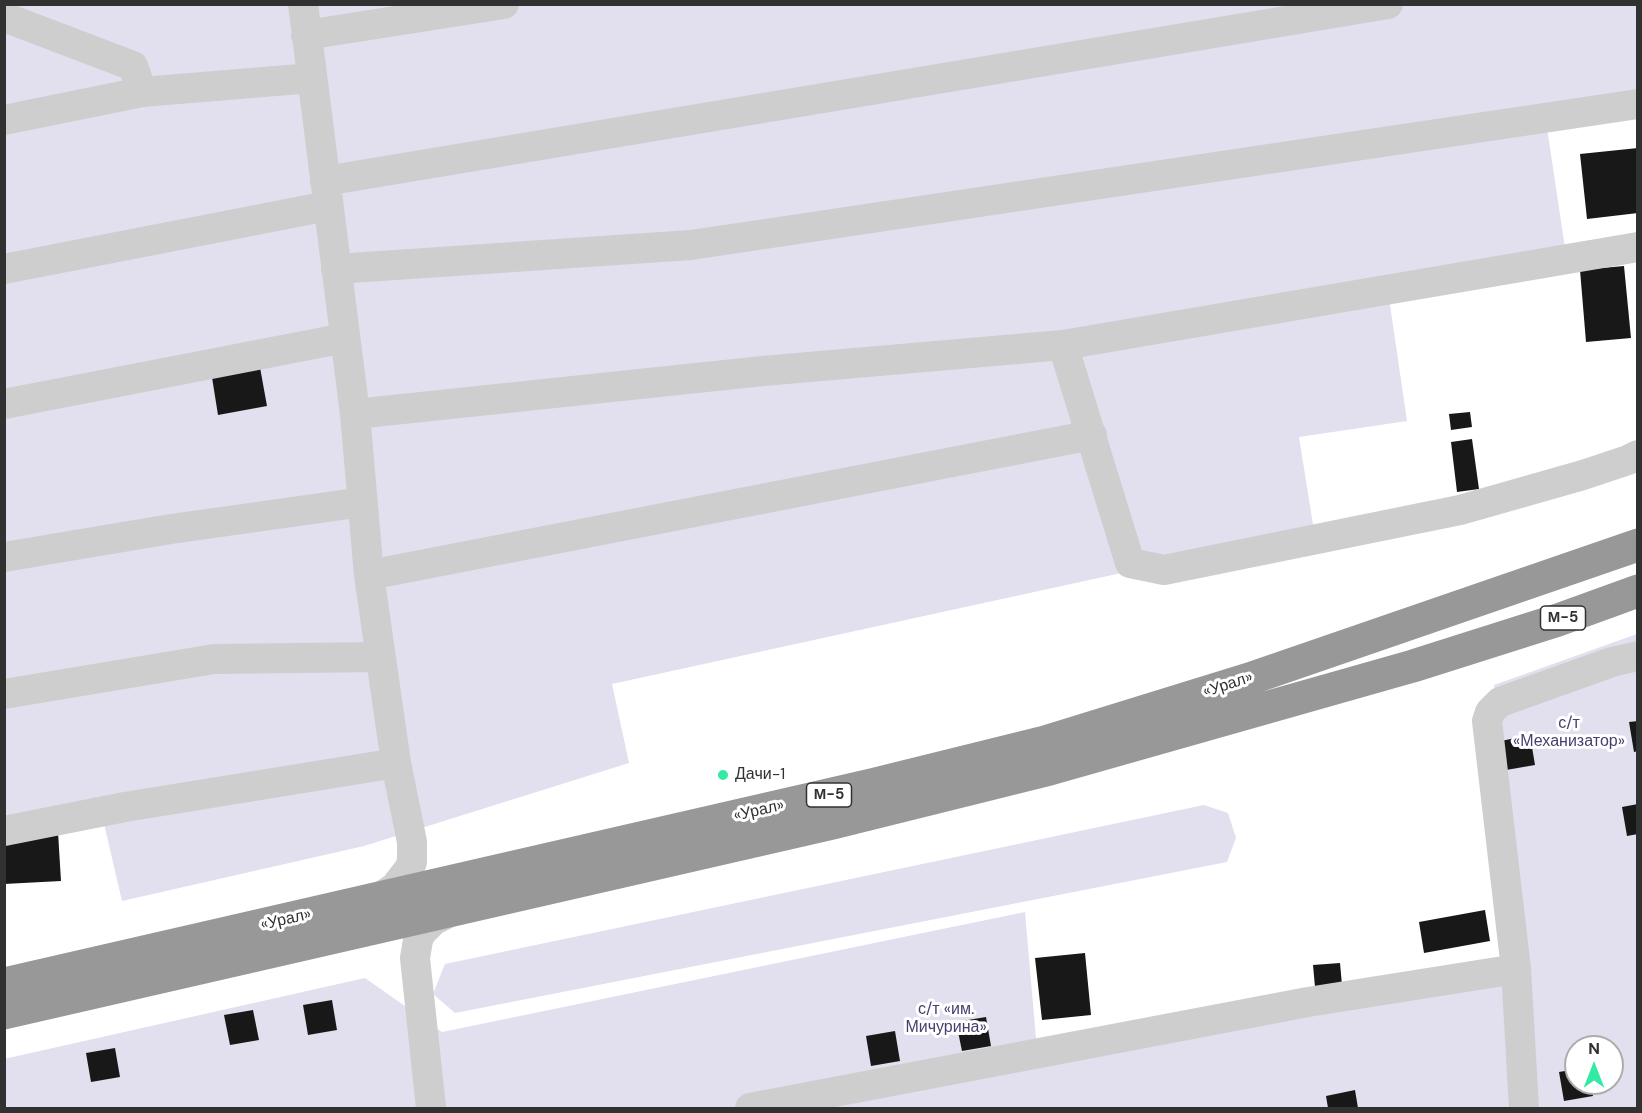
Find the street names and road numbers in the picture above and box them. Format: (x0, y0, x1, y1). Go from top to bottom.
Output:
road number: М-5 (1540, 606, 1586, 630)
street label: «Урал» (1201, 668, 1255, 702)
road number: М-5 (806, 783, 852, 807)
street label: «Урал» (732, 796, 786, 826)
street label: «Урал» (259, 905, 313, 935)

